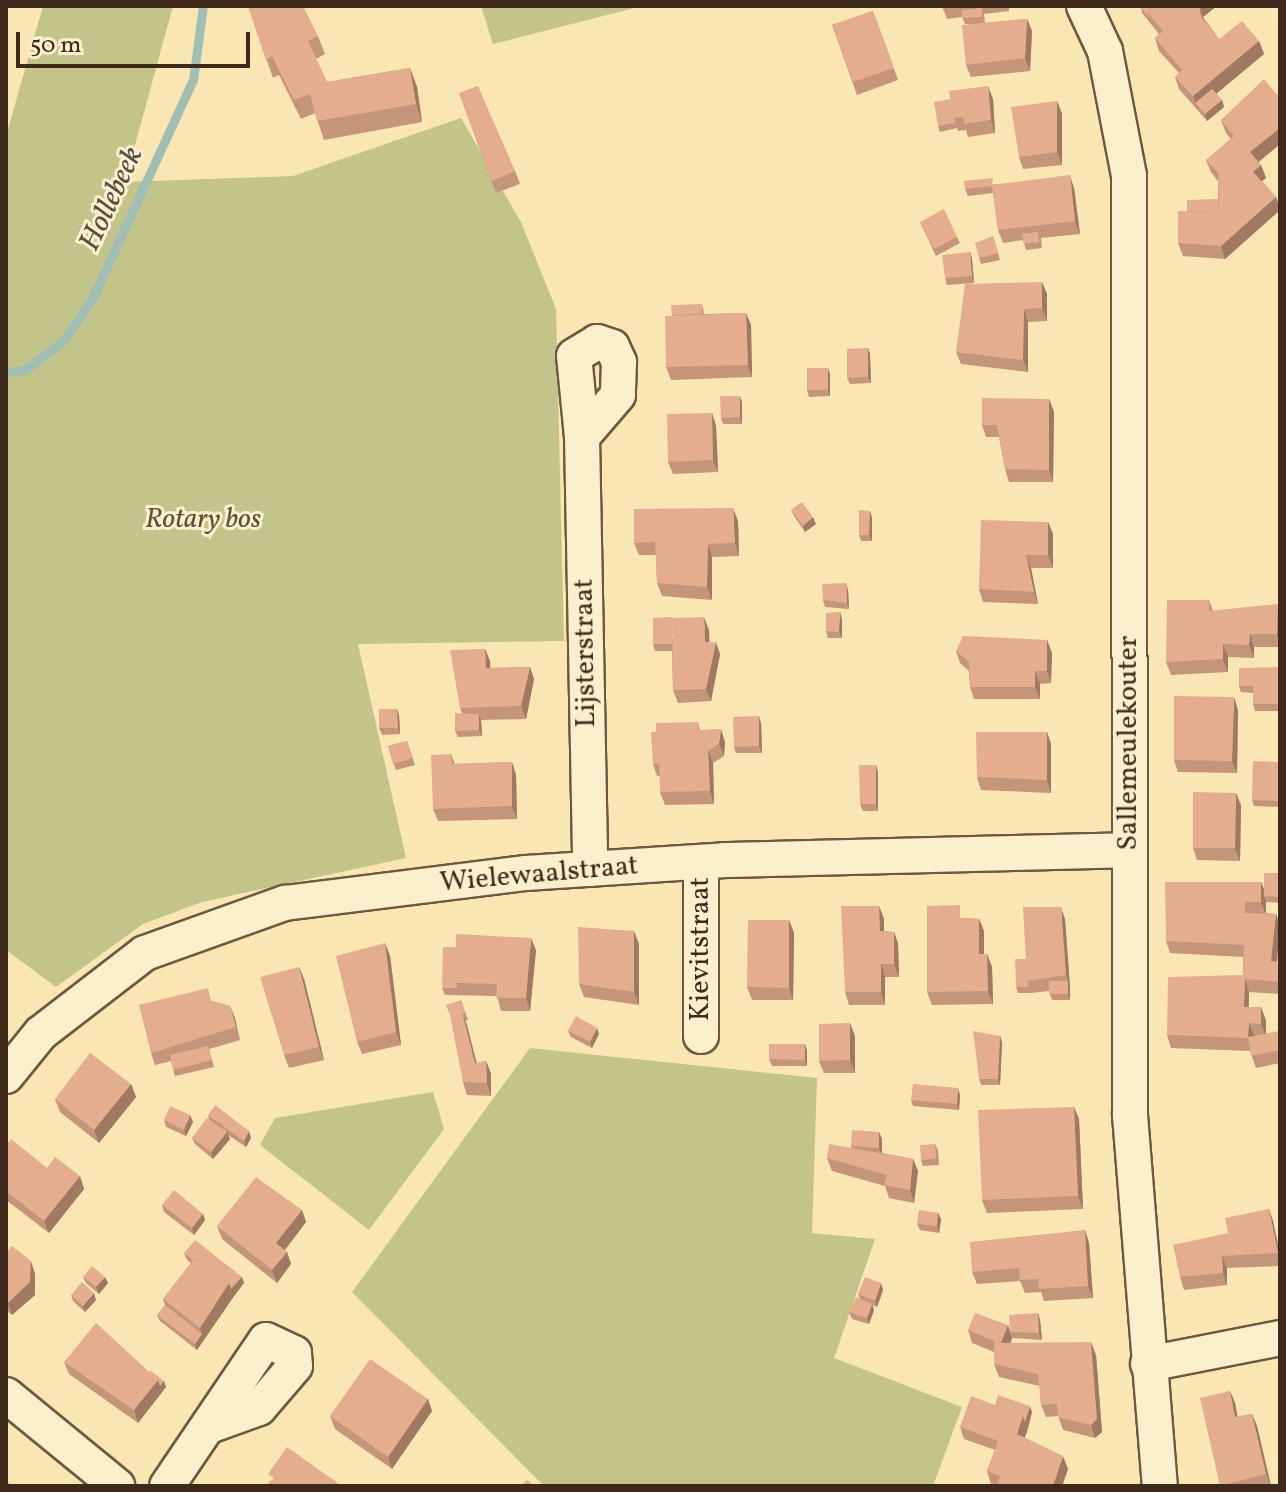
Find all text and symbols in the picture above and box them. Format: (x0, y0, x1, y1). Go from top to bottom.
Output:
scale bar (20, 16, 254, 66)
text: 50 m (30, 29, 82, 63)
water label: Hollebeek (72, 141, 152, 257)
park label: Rotary bos (145, 503, 261, 537)
street label: Lijsterstraat (568, 578, 604, 728)
street label: Sallemeulekouter (1112, 636, 1146, 850)
street label: Wielewaalstraat (438, 850, 640, 900)
street label: Kievitstraat (684, 877, 718, 1021)

